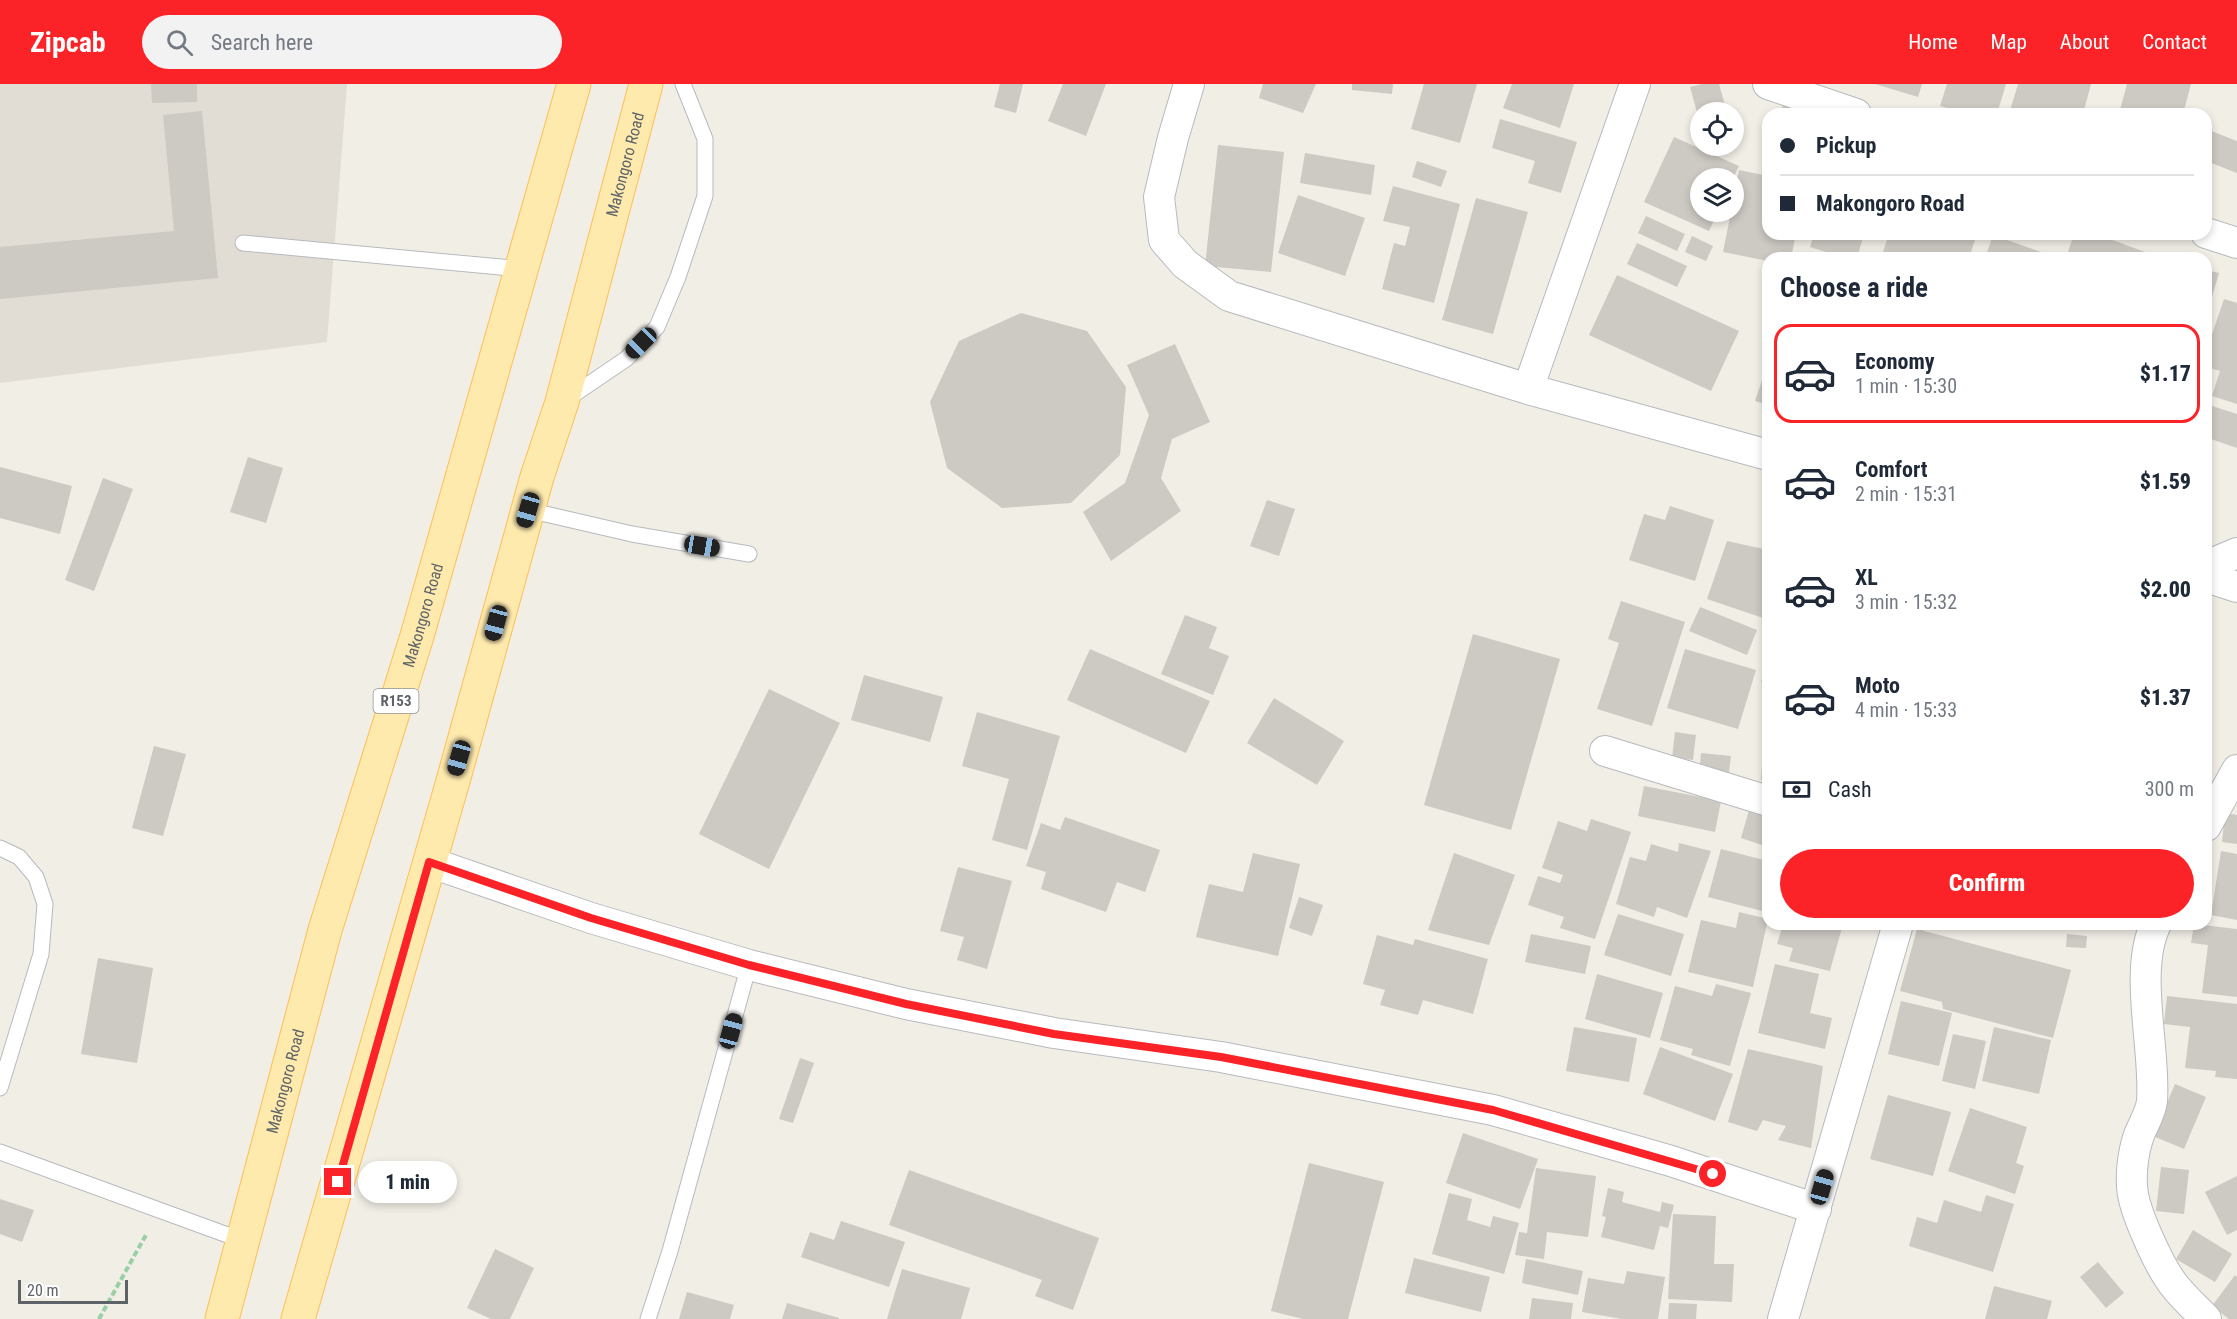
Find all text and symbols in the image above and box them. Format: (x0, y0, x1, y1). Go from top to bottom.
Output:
search box (142, 15, 562, 69)
text: Zipcab (30, 26, 106, 59)
icon: search (163, 26, 196, 59)
text: Search here (211, 30, 313, 55)
text: Home (1908, 30, 1958, 54)
text: Map (1991, 30, 2027, 54)
text: About (2060, 30, 2109, 54)
text: Contact (2142, 30, 2207, 54)
map controls (1690, 102, 1744, 222)
button: locate (1690, 102, 1744, 156)
street label: Makongoro Road (602, 110, 648, 219)
text: Pickup (1816, 133, 1876, 158)
button: layers (1690, 168, 1744, 222)
text: Makongoro Road (1816, 191, 1965, 216)
text: Choose a ride (1780, 272, 1928, 304)
car (622, 324, 660, 362)
icon: car (1783, 347, 1837, 401)
text: Economy (1855, 349, 1935, 374)
text: $1.17 (2140, 361, 2191, 386)
text: 1 min · 15:30 (1855, 374, 1957, 398)
icon: car (1783, 455, 1837, 509)
text: Comfort (1855, 457, 1928, 482)
text: $1.59 (2140, 469, 2191, 494)
text: 2 min · 15:31 (1855, 482, 1957, 506)
car (514, 490, 542, 530)
car (683, 534, 721, 558)
street label: Makongoro Road (399, 561, 447, 670)
icon: car (1783, 563, 1837, 617)
text: XL (1855, 565, 1878, 590)
text: $2.00 (2140, 577, 2191, 602)
text: 3 min · 15:32 (1855, 590, 1957, 614)
car (483, 603, 509, 643)
icon: car (1783, 671, 1837, 725)
text: Moto (1855, 673, 1900, 698)
text: $1.37 (2140, 685, 2191, 710)
road number: R153 (374, 689, 418, 713)
text: 4 min · 15:33 (1855, 698, 1957, 722)
car (445, 738, 473, 778)
icon: cash (1780, 773, 1813, 806)
text: Cash (1828, 777, 1872, 802)
text: 300 m (2145, 777, 2194, 801)
button: Confirm (1780, 849, 2194, 918)
car (718, 1011, 744, 1051)
street label: Makongoro Road (263, 1027, 308, 1136)
route start (1699, 1160, 1726, 1187)
callout: 1 min (359, 1161, 458, 1203)
car (1808, 1167, 1836, 1207)
route end (324, 1168, 351, 1195)
text: 1 min (385, 1170, 430, 1194)
scale bar (18, 1277, 128, 1304)
text: 20 m (27, 1281, 59, 1300)

